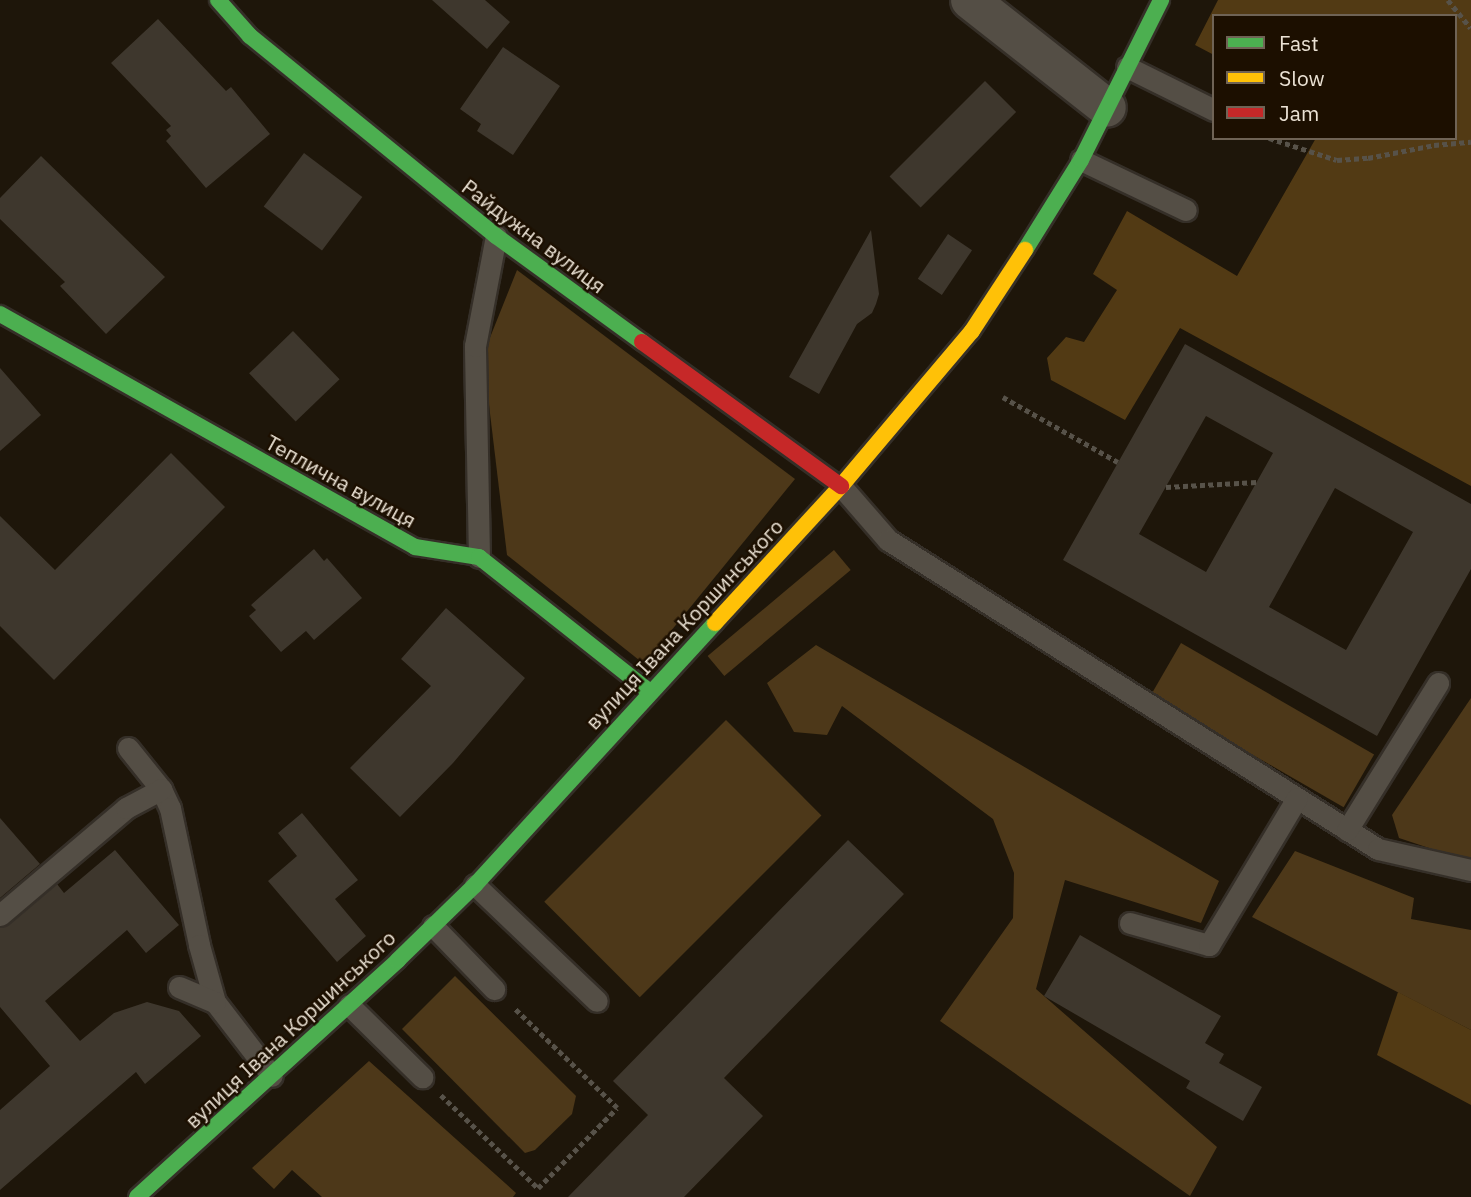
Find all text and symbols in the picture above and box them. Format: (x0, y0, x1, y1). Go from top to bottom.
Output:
legend (1212, 14, 1457, 140)
text: Fast (1279, 29, 1319, 57)
text: Slow (1279, 64, 1325, 92)
text: Jam (1279, 99, 1319, 127)
street label: Райдужна вулиця (457, 174, 611, 298)
street label: Теплична вулиця (261, 429, 421, 533)
street label: вулиця Івана Коршинського (580, 514, 788, 734)
street label: вулиця Івана Коршинського (180, 925, 400, 1133)

